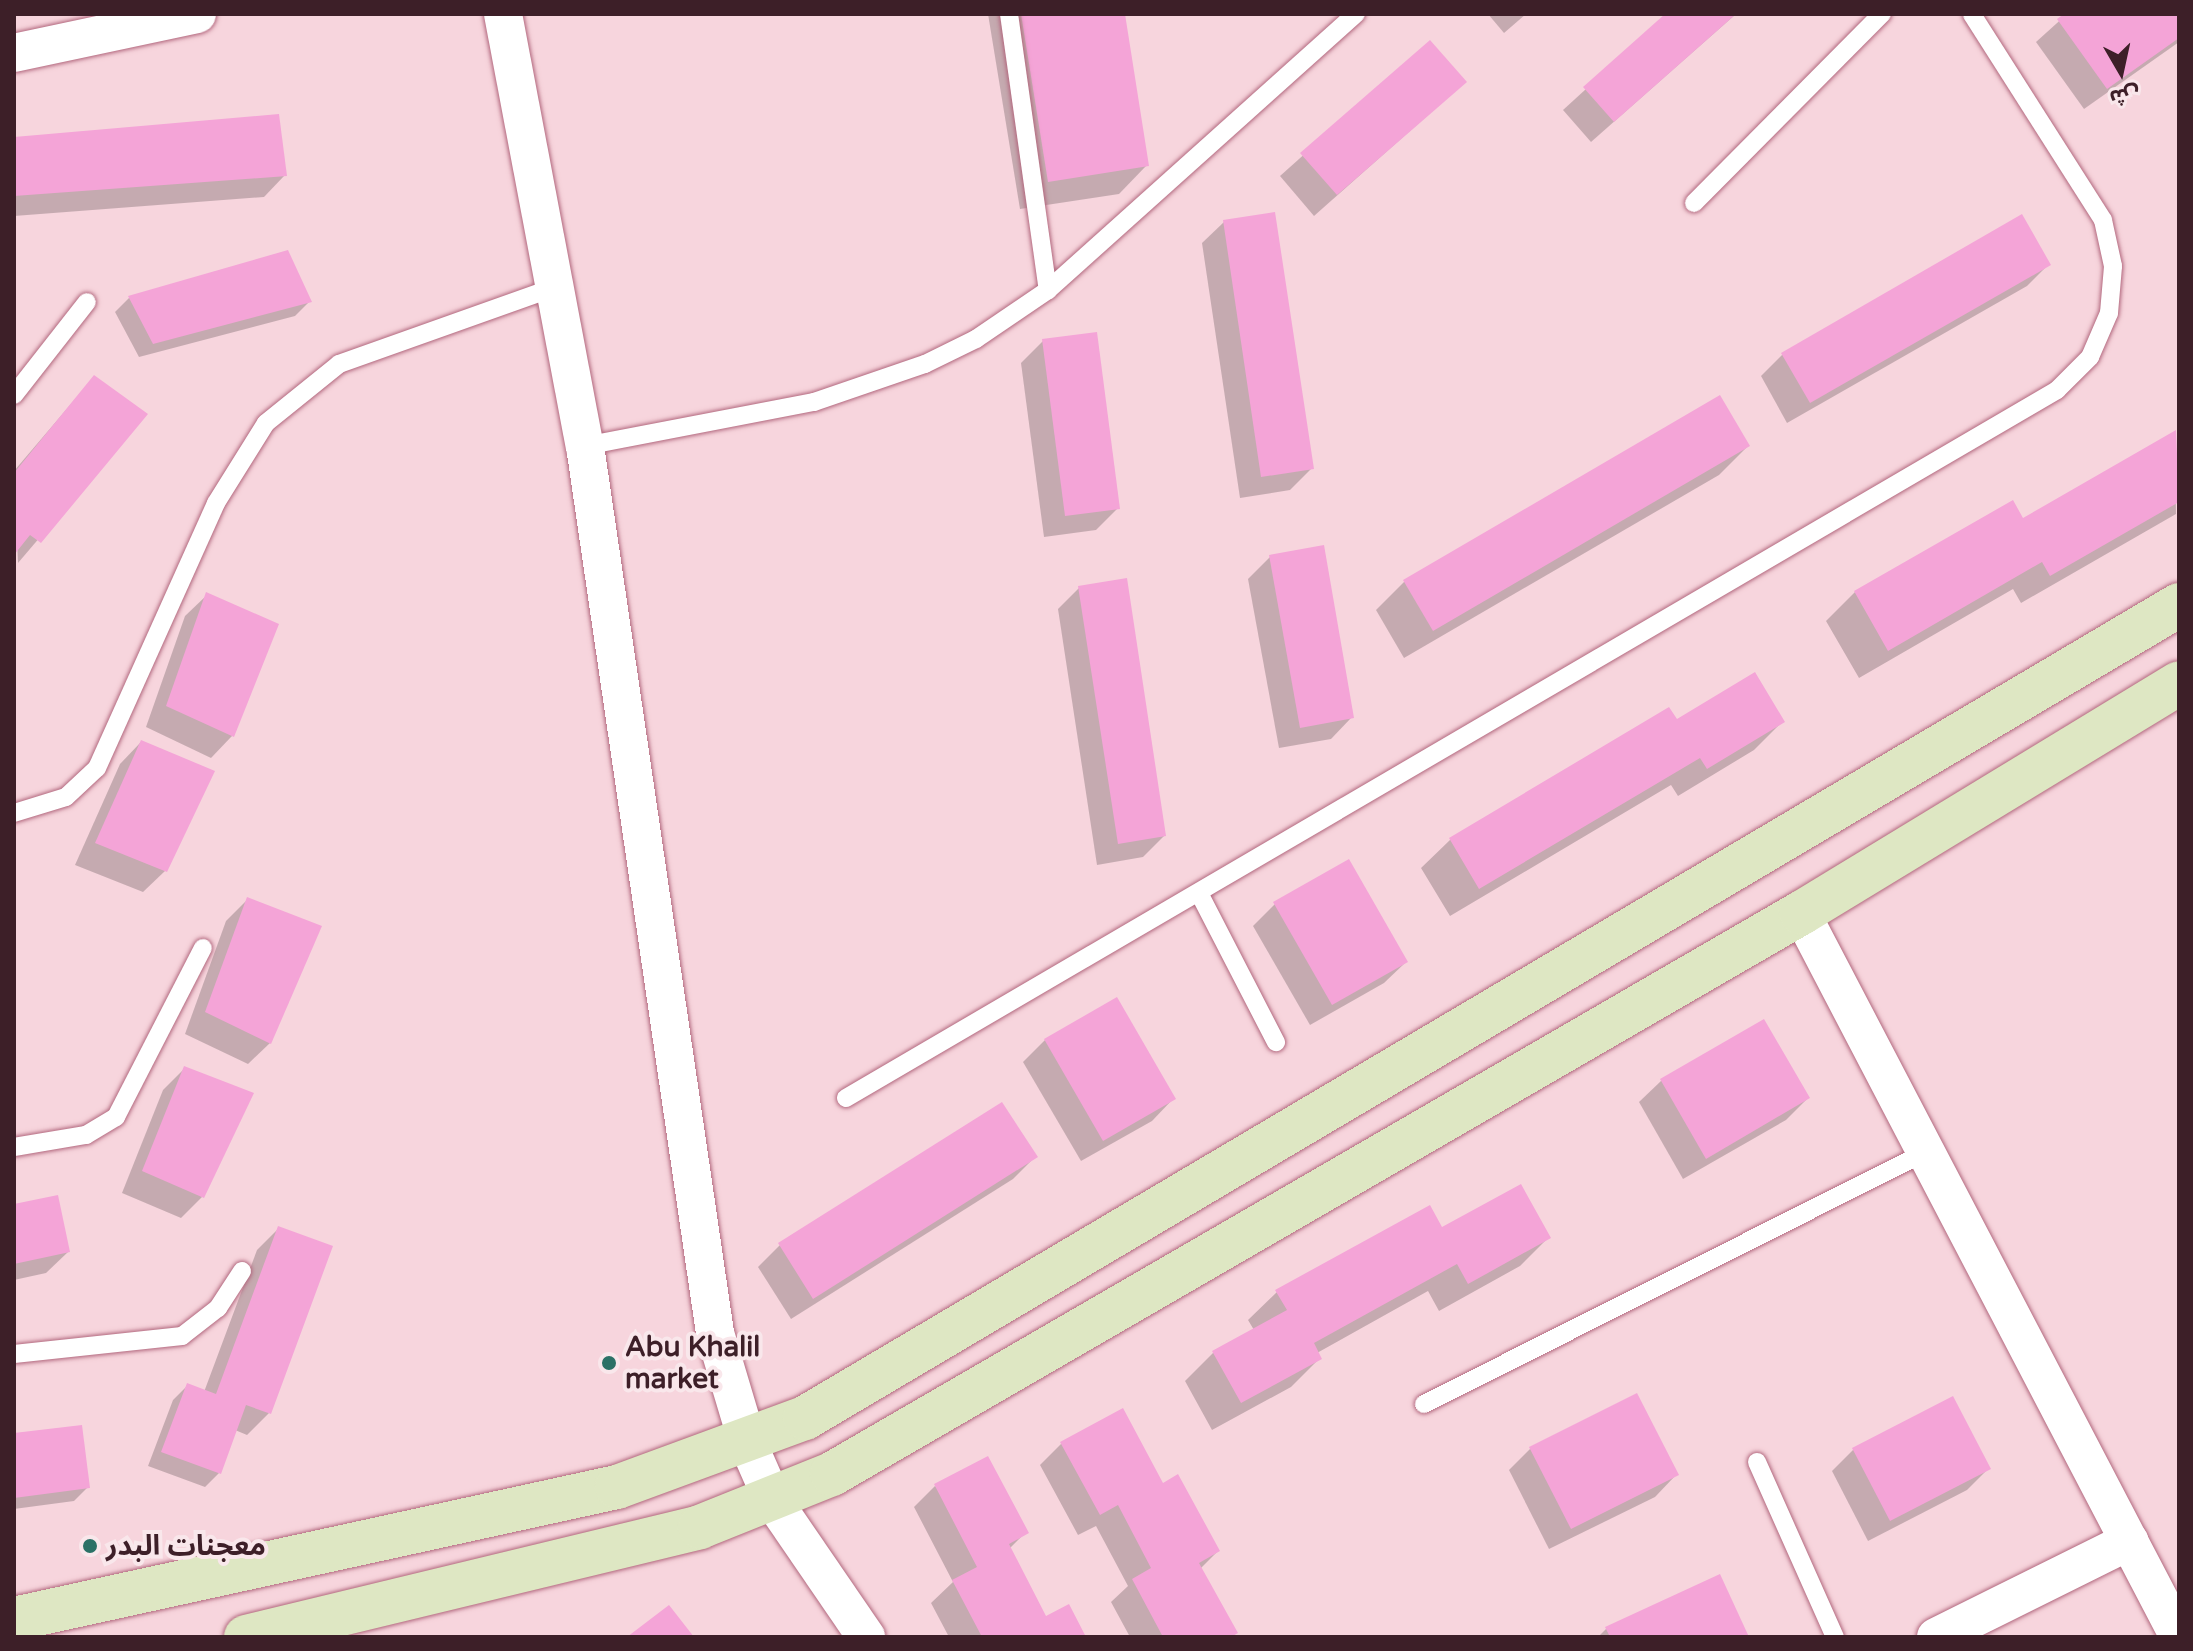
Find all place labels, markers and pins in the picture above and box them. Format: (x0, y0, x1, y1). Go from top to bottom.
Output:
place label: Abu Khalil market (625, 1330, 760, 1396)
marker: Abu Khalil market (600, 1354, 618, 1372)
place label: معجنات البدر (106, 1529, 266, 1563)
marker: معجنات البدر (81, 1537, 99, 1555)

